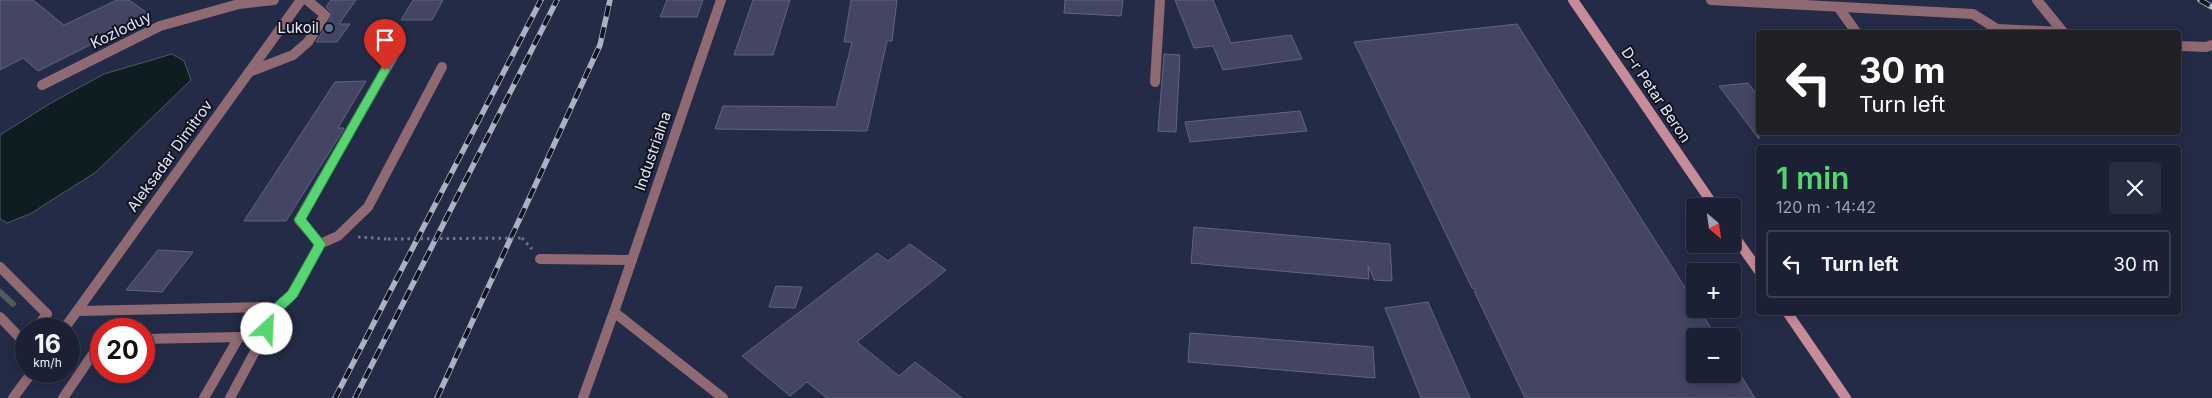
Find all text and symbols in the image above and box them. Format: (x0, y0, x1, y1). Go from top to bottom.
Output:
street label: Kozloduy (87, 6, 155, 52)
place label: Lukoil (277, 18, 319, 37)
pin (364, 19, 406, 70)
marker: Lukoil (323, 22, 335, 34)
icon: arrive (371, 26, 399, 54)
street label: D-r Petar Beron (1618, 43, 1695, 146)
text: 30 m (1859, 49, 1945, 91)
icon: left (1776, 50, 1841, 115)
text: Turn left (1859, 91, 1945, 117)
street label: Aleksadar Dimitrov (123, 96, 217, 215)
street label: Industrialna (630, 109, 675, 193)
text: 1 min (1776, 160, 1849, 196)
button: close (2109, 162, 2161, 214)
text: 120 m · 14:42 (1776, 197, 1876, 217)
north arrow (1686, 198, 1741, 252)
map controls (1686, 198, 1741, 383)
icon: left (1778, 250, 1806, 278)
text: Turn left (1821, 253, 1899, 276)
text: 30 m (2113, 253, 2159, 276)
button: + (1686, 263, 1741, 318)
position arrow (240, 302, 292, 354)
speed limit sign: 20 (90, 318, 155, 383)
button: − (1686, 328, 1741, 383)
text: 16 (34, 329, 61, 359)
text: km/h (33, 355, 62, 370)

